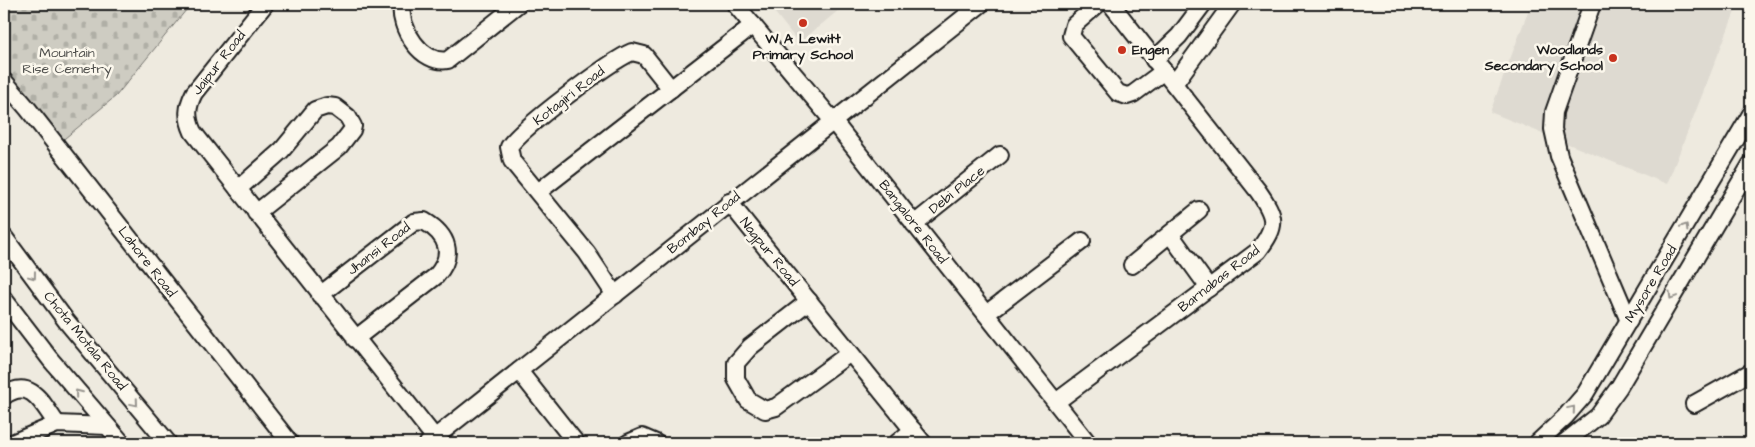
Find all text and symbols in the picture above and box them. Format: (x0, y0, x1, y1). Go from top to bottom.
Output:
marker: W A Lewitt Primary School (797, 17, 809, 29)
street label: Jaipur Road (187, 26, 251, 100)
place label: W A Lewitt Primary School (753, 29, 854, 65)
place label: Engen (1132, 40, 1169, 61)
place label: Woodlands Secondary School (1484, 40, 1604, 76)
park label: Mountain Rise Cemetry (22, 43, 112, 79)
marker: Engen (1116, 44, 1128, 56)
marker: Woodlands Secondary School (1607, 52, 1619, 64)
street label: Kotagiri Road (529, 62, 609, 130)
street label: Debi Place (925, 161, 990, 219)
street label: Bangalore Road (874, 176, 952, 268)
street label: Bombay Road (663, 187, 745, 259)
street label: Nagpur Road (735, 213, 803, 291)
street label: Jhansi Road (343, 218, 415, 280)
street label: Lahore Road (113, 222, 181, 302)
one-way arrow (1678, 223, 1688, 232)
street label: Barnabas Road (1174, 241, 1264, 317)
street label: Mysore Road (1620, 241, 1682, 327)
one-way arrow (27, 270, 36, 280)
street label: Chota Motala Road (39, 287, 131, 395)
one-way arrow (1669, 291, 1679, 300)
one-way arrow (75, 390, 84, 399)
one-way arrow (129, 397, 137, 406)
one-way arrow (1566, 406, 1575, 415)

